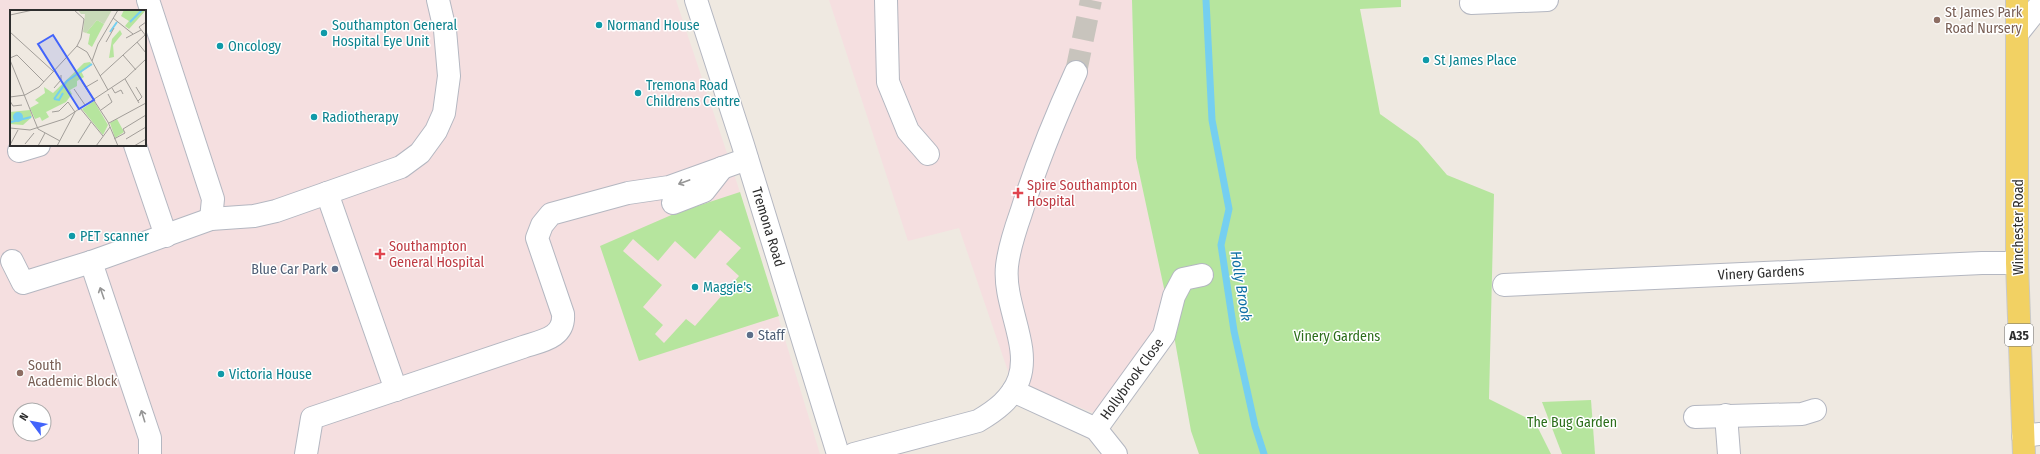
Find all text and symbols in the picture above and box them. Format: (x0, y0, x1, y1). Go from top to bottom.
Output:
place label: St James Park Road Nursery (1945, 4, 2023, 37)
inset map (10, 10, 146, 146)
marker: St James Park Road Nursery (1932, 15, 1942, 25)
place label: Southampton General Hospital Eye Unit (332, 17, 457, 50)
place label: Normand House (607, 17, 700, 34)
marker: Normand House (594, 20, 604, 30)
marker: Southampton General Hospital Eye Unit (319, 28, 329, 38)
place label: Oncology (228, 38, 282, 55)
marker: Oncology (215, 41, 225, 51)
place label: St James Place (1434, 52, 1517, 69)
marker: St James Place (1421, 55, 1431, 65)
place label: Tremona Road Childrens Centre (646, 77, 740, 110)
marker: Tremona Road Childrens Centre (633, 88, 643, 98)
place label: Radiotherapy (322, 109, 399, 126)
marker: Radiotherapy (309, 112, 319, 122)
place label: Spire Southampton Hospital (1027, 177, 1137, 210)
one-way arrow (678, 179, 691, 186)
street label: Winchester Road (2010, 179, 2027, 275)
street label: Tremona Road (748, 185, 788, 269)
marker: Spire Southampton Hospital (1012, 187, 1024, 199)
place label: PET scanner (80, 228, 149, 245)
marker: PET scanner (67, 231, 77, 241)
place label: Southampton General Hospital (389, 238, 484, 271)
marker: Southampton General Hospital (374, 248, 386, 260)
water label: Holly Brook (1227, 250, 1256, 323)
place label: Blue Car Park (251, 261, 327, 278)
street label: Vinery Gardens (1717, 262, 1805, 284)
marker: Blue Car Park (330, 264, 340, 274)
place label: Maggie's (703, 279, 752, 296)
marker: Maggie's (690, 282, 700, 292)
one-way arrow (98, 286, 105, 299)
road number: A35 (2005, 324, 2033, 346)
place label: Staff (758, 327, 787, 344)
park label: Vinery Gardens (1294, 328, 1380, 345)
marker: Staff (745, 330, 755, 340)
street label: Hollybrook Close (1097, 335, 1167, 423)
place label: South Academic Block (28, 357, 118, 390)
place label: Victoria House (229, 366, 312, 383)
marker: South Academic Block (15, 368, 25, 378)
marker: Victoria House (216, 369, 226, 379)
north arrow (12, 402, 52, 442)
one-way arrow (139, 410, 146, 423)
text: N (17, 411, 31, 423)
park label: The Bug Garden (1527, 414, 1617, 431)

